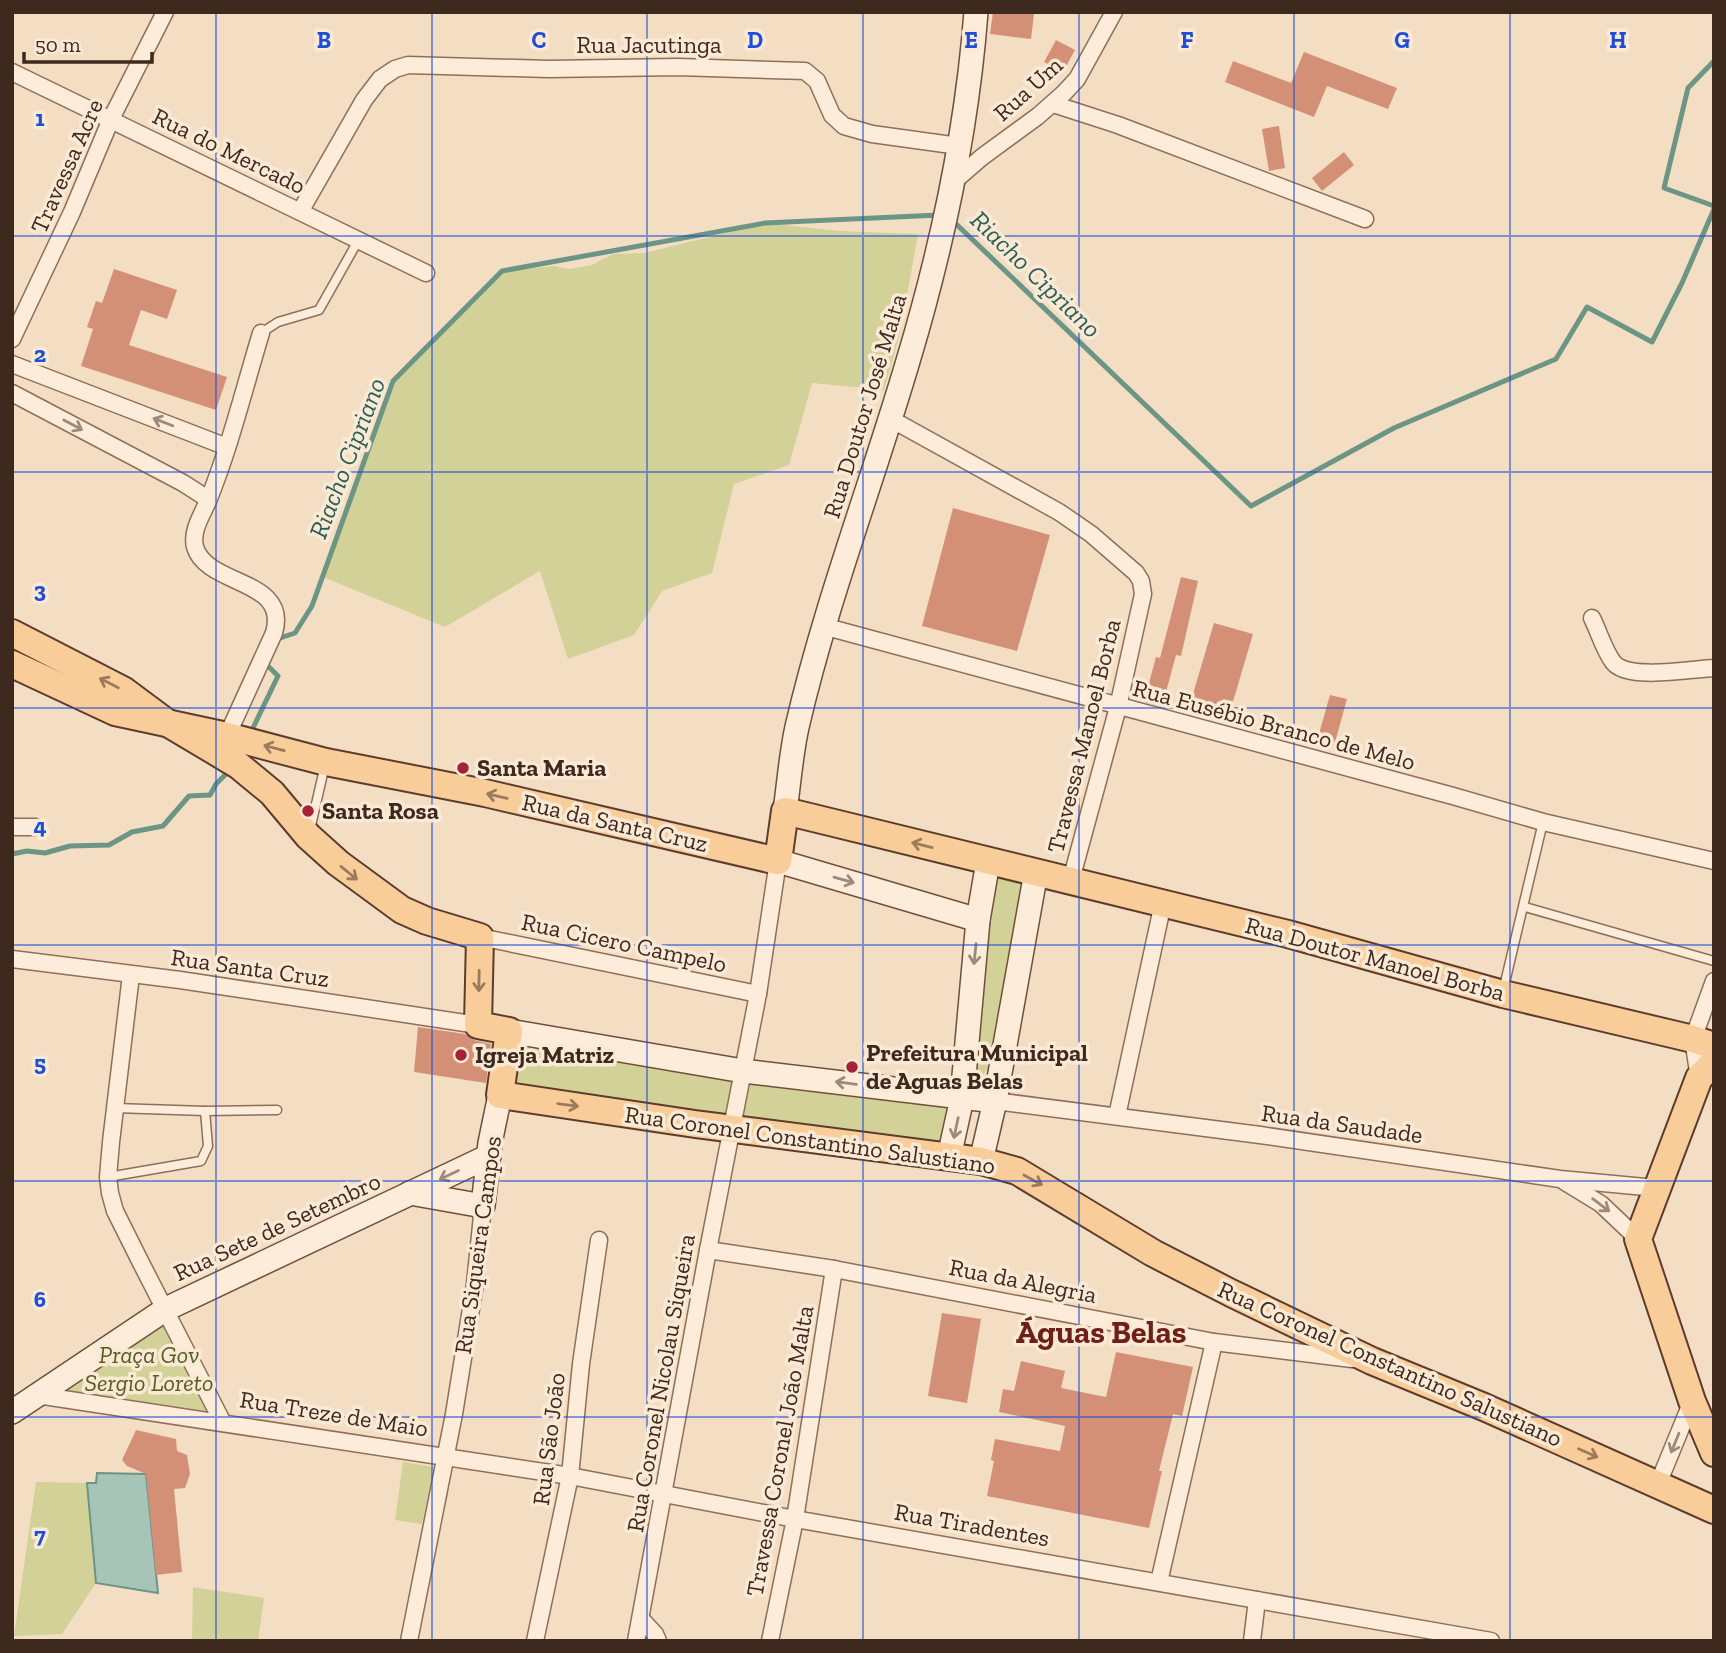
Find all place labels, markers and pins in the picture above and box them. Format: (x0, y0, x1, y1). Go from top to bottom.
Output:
place label: Santa Maria (477, 753, 606, 782)
marker: Santa Maria (455, 760, 471, 776)
place label: Santa Rosa (322, 796, 439, 825)
marker: Santa Rosa (300, 803, 316, 819)
place label: Prefeitura Municipal de Aguas Belas (866, 1038, 1088, 1095)
place label: Igreja Matriz (475, 1040, 614, 1069)
marker: Igreja Matriz (453, 1047, 469, 1063)
marker: Prefeitura Municipal de Aguas Belas (844, 1059, 860, 1075)

